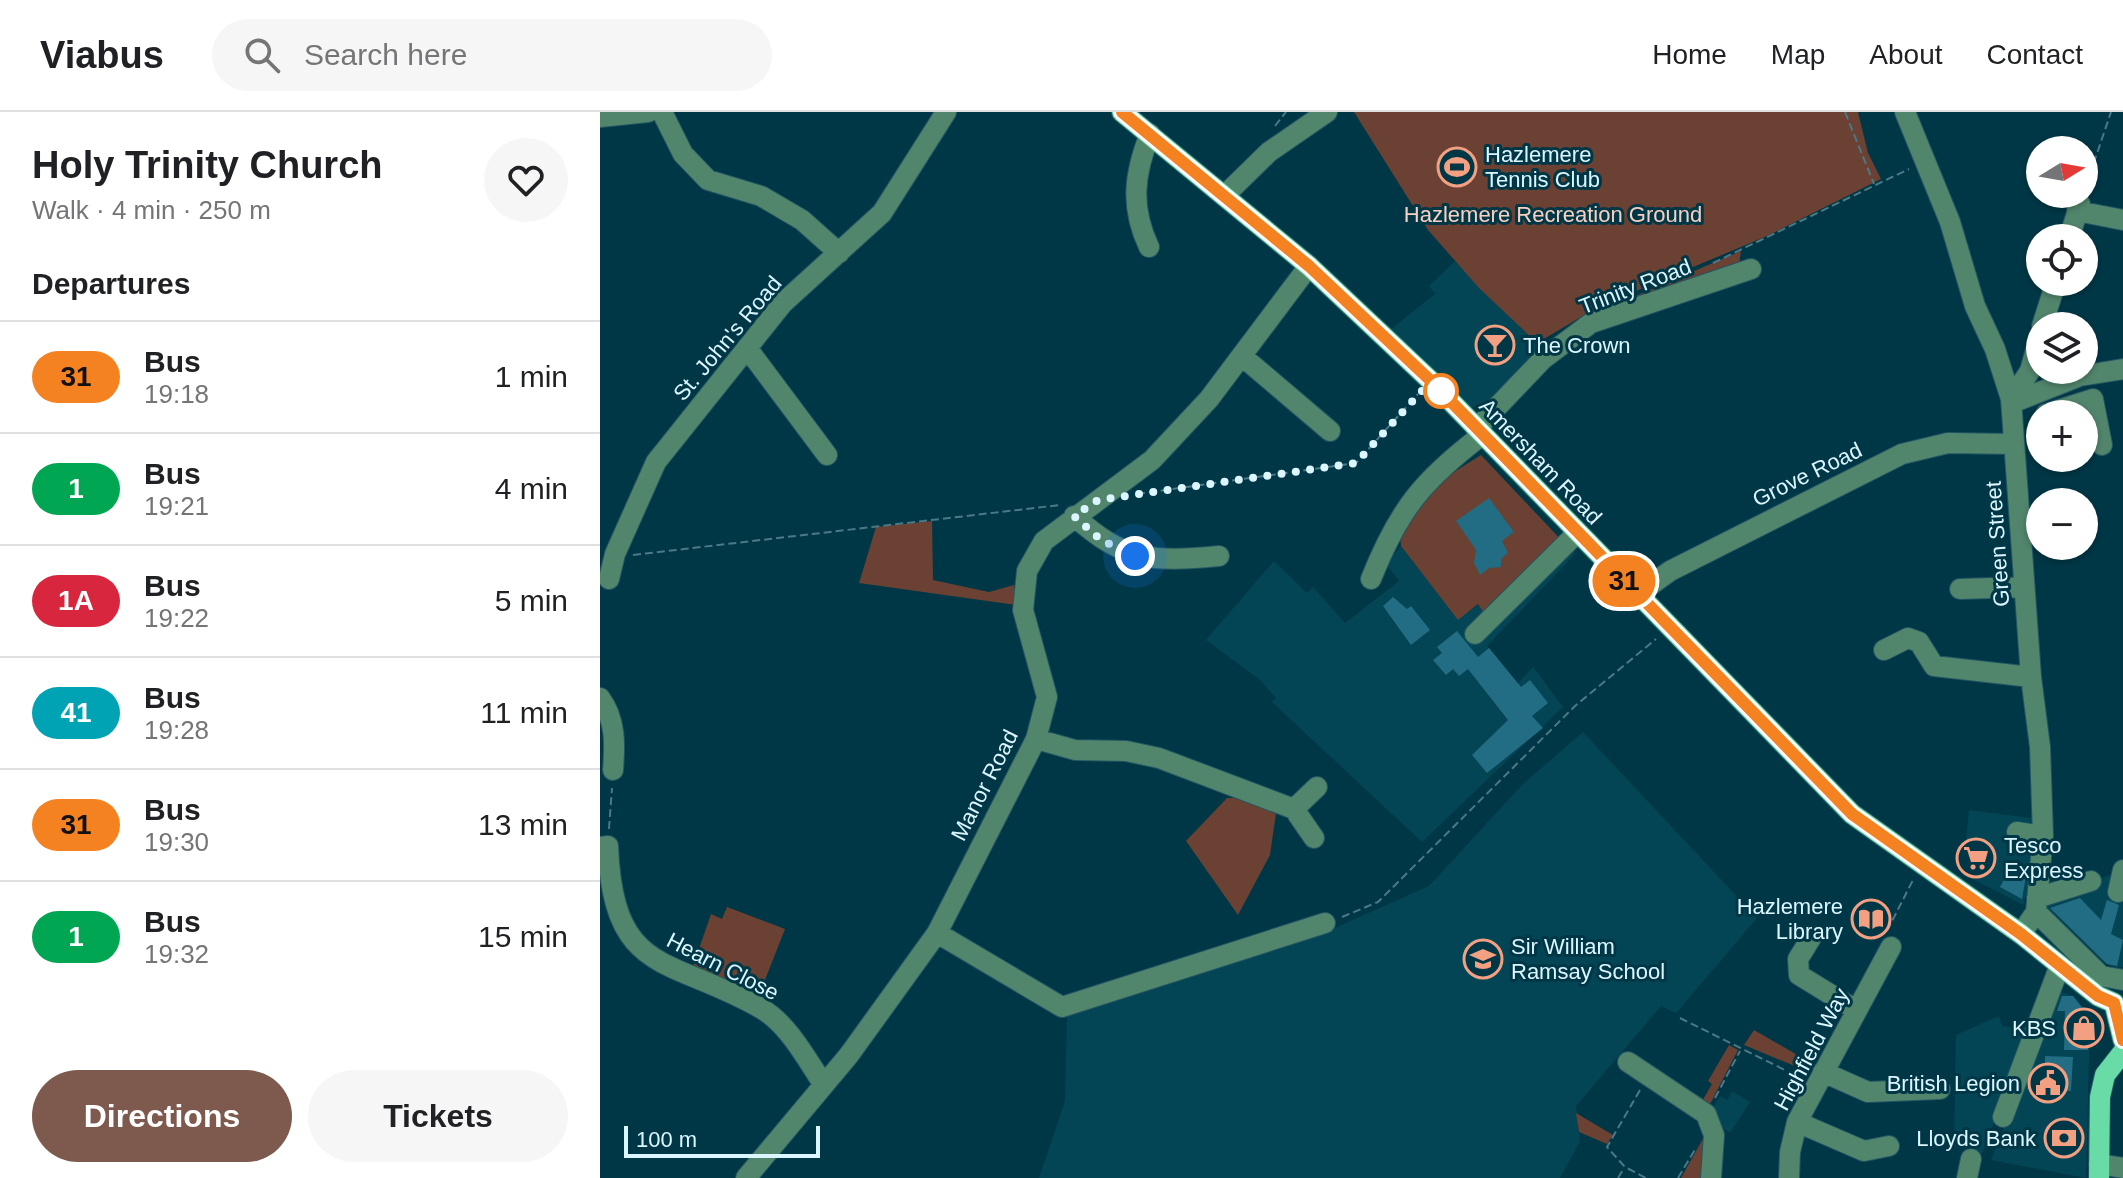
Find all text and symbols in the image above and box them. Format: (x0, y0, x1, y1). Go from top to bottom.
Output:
search box (212, 19, 772, 91)
icon: search (240, 33, 284, 77)
text: Viabus (40, 34, 164, 76)
text: Search here (304, 38, 467, 71)
text: Home (1652, 39, 1727, 70)
text: Map (1771, 39, 1825, 70)
text: About (1869, 39, 1943, 70)
text: Contact (1987, 39, 2083, 70)
north arrow (2026, 136, 2098, 208)
map controls (2026, 136, 2098, 560)
button: heart (484, 138, 568, 222)
place label: Hazlemere Tennis Club (1485, 142, 1600, 192)
text: Holy Trinity Church (32, 144, 382, 186)
sports icon: Hazlemere Tennis Club (1436, 146, 1478, 188)
text: Walk · 4 min · 250 m (32, 195, 271, 225)
park label: Hazlemere Recreation Ground (1404, 202, 1702, 227)
button: locate (2026, 224, 2098, 296)
street label: Trinity Road (1576, 254, 1695, 319)
text: Departures (32, 267, 190, 300)
street label: St. John's Road (668, 271, 787, 406)
button: layers (2026, 312, 2098, 384)
bar icon: The Crown (1474, 324, 1516, 366)
place label: The Crown (1523, 333, 1631, 358)
text: Bus (144, 345, 201, 378)
text: 1 min (495, 360, 568, 393)
text: 31 (60, 361, 92, 392)
unlabelled marker (1424, 374, 1458, 408)
text: 19:18 (144, 379, 209, 409)
street label: Amersham Road (1474, 393, 1607, 529)
button: + (2026, 400, 2098, 472)
street label: Grove Road (1748, 437, 1866, 512)
text: Bus (144, 457, 201, 490)
text: 4 min (495, 472, 568, 505)
text: 1 (68, 473, 84, 504)
street label: Green Street (1981, 480, 2014, 608)
button: − (2026, 488, 2098, 560)
text: 19:21 (144, 491, 209, 521)
your location (1115, 536, 1155, 576)
line badge: 31 (1588, 555, 1660, 607)
text: 31 (1608, 565, 1640, 596)
text: Bus (144, 569, 201, 602)
text: 5 min (495, 584, 568, 617)
text: 1A (58, 585, 94, 616)
text: 19:22 (144, 603, 209, 633)
text: Bus (144, 681, 201, 714)
text: 11 min (480, 696, 568, 729)
text: 41 (60, 697, 92, 728)
text: 19:28 (144, 715, 209, 745)
street label: Manor Road (946, 726, 1023, 845)
text: Bus (144, 793, 201, 826)
text: 13 min (478, 808, 568, 841)
text: 31 (60, 809, 92, 840)
text: 19:30 (144, 827, 209, 857)
place label: Tesco Express (2004, 833, 2083, 883)
supermarket icon: Tesco Express (1955, 837, 1997, 879)
place label: Hazlemere Library (1737, 894, 1843, 944)
library icon: Hazlemere Library (1850, 898, 1892, 940)
text: Bus (144, 905, 201, 938)
text: 15 min (478, 920, 568, 953)
text: 1 (68, 921, 84, 952)
street label: Hearn Close (663, 928, 783, 1005)
place label: Sir William Ramsay School (1511, 934, 1665, 984)
school or university icon: Sir William Ramsay School (1462, 938, 1504, 980)
text: 19:32 (144, 939, 209, 969)
street label: Highfield Way (1769, 984, 1854, 1115)
shop icon: KBS (2063, 1007, 2105, 1049)
place label: KBS (2012, 1016, 2056, 1041)
public building icon: British Legion (2027, 1062, 2069, 1104)
button: Directions (32, 1070, 292, 1162)
button: Tickets (308, 1070, 568, 1162)
place label: British Legion (1887, 1071, 2020, 1096)
bank icon: Lloyds Bank (2043, 1117, 2085, 1159)
scale bar (624, 1122, 820, 1158)
place label: Lloyds Bank (1916, 1126, 2037, 1151)
text: 100 m (636, 1127, 697, 1152)

